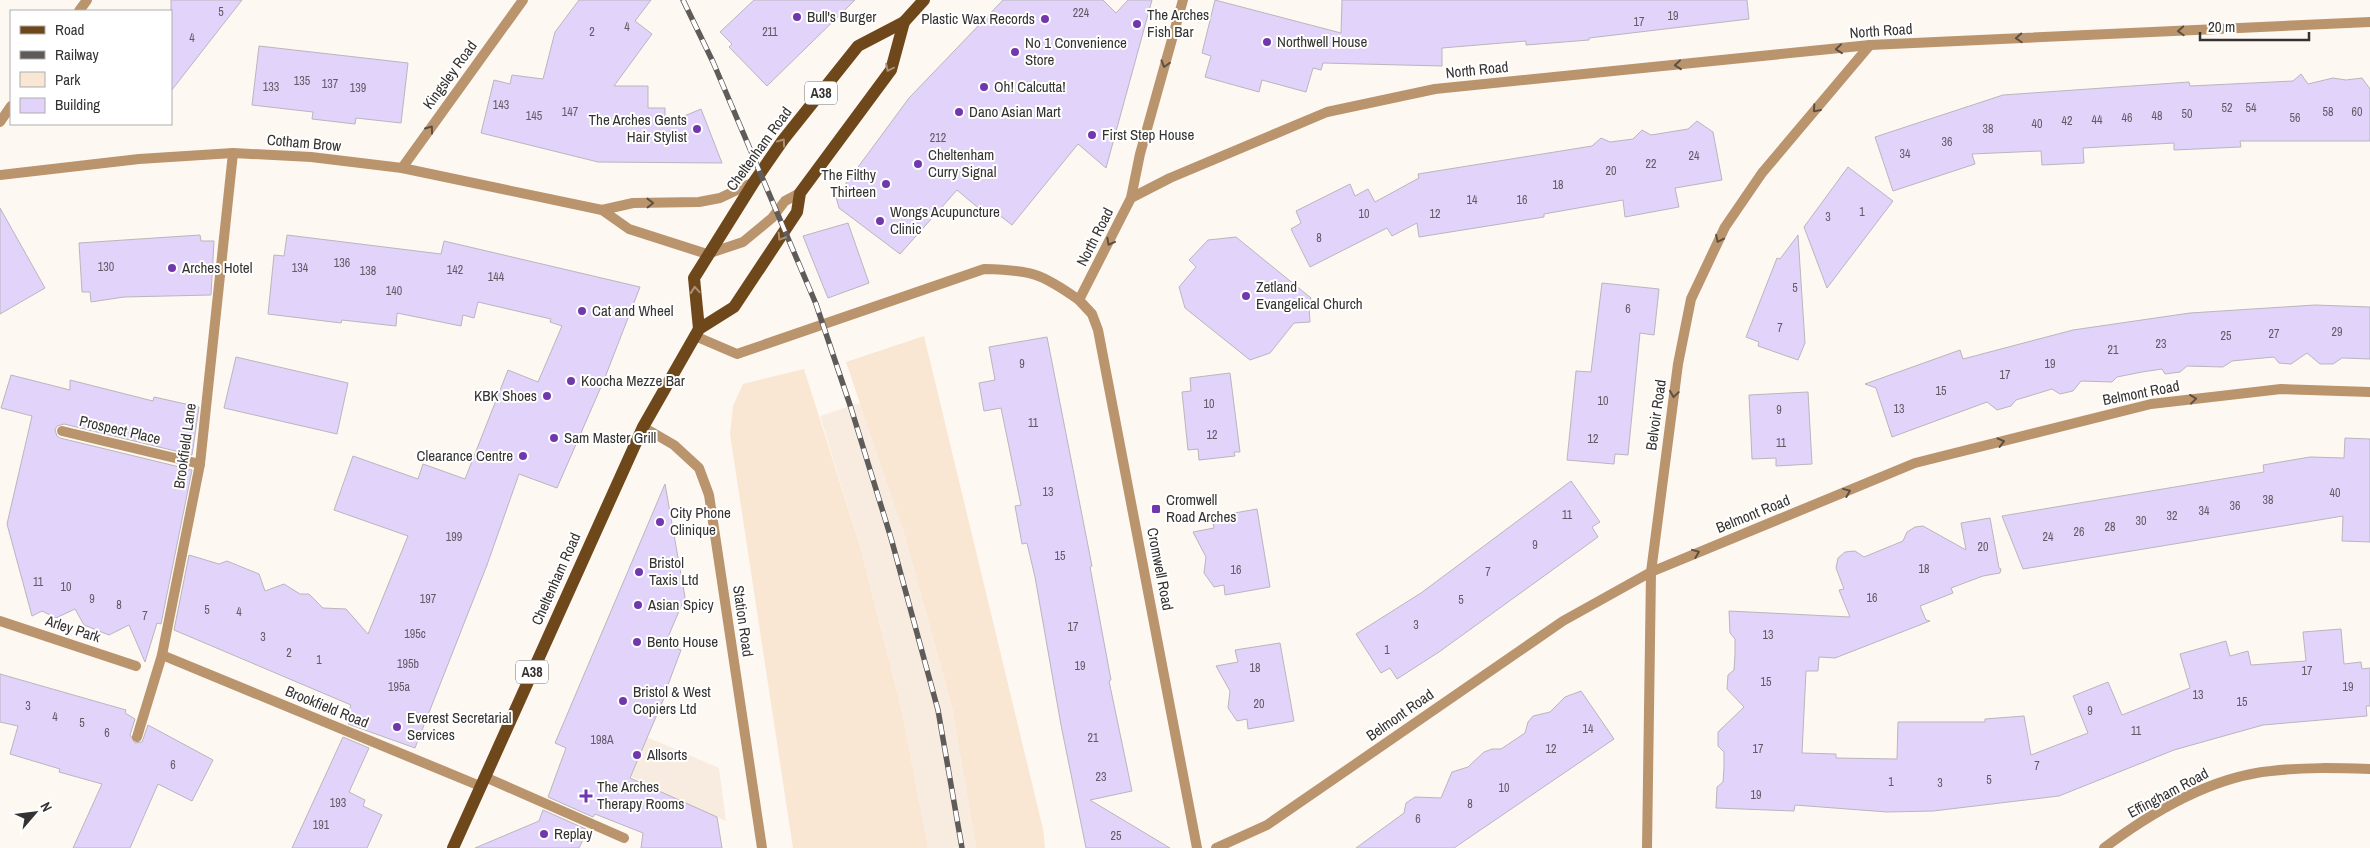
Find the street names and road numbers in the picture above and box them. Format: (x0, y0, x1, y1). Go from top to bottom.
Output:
street label: North Road (1849, 18, 1913, 43)
street label: Kingsley Road (418, 36, 482, 113)
street label: North Road (1445, 56, 1509, 83)
road number: A38 (805, 82, 837, 105)
street label: Cheltenham Road (721, 102, 796, 195)
street label: Cotham Brow (266, 129, 342, 156)
street label: North Road (1071, 204, 1118, 270)
street label: Belmont Road (2101, 375, 2181, 410)
street label: Belvoir Road (1640, 378, 1671, 452)
street label: Brookfield Lane (168, 402, 201, 490)
street label: Prospect Place (77, 410, 163, 449)
street label: Belmont Road (1713, 489, 1793, 538)
street label: Cromwell Road (1142, 526, 1179, 612)
street label: Cheltenham Road (526, 529, 585, 628)
street label: Station Road (728, 584, 759, 658)
street label: Arley Park (42, 609, 104, 648)
road number: A38 (516, 660, 548, 684)
street label: Brookfield Road (282, 680, 372, 733)
street label: Belmont Road (1362, 684, 1438, 746)
street label: Effingham Road (2124, 762, 2212, 823)

